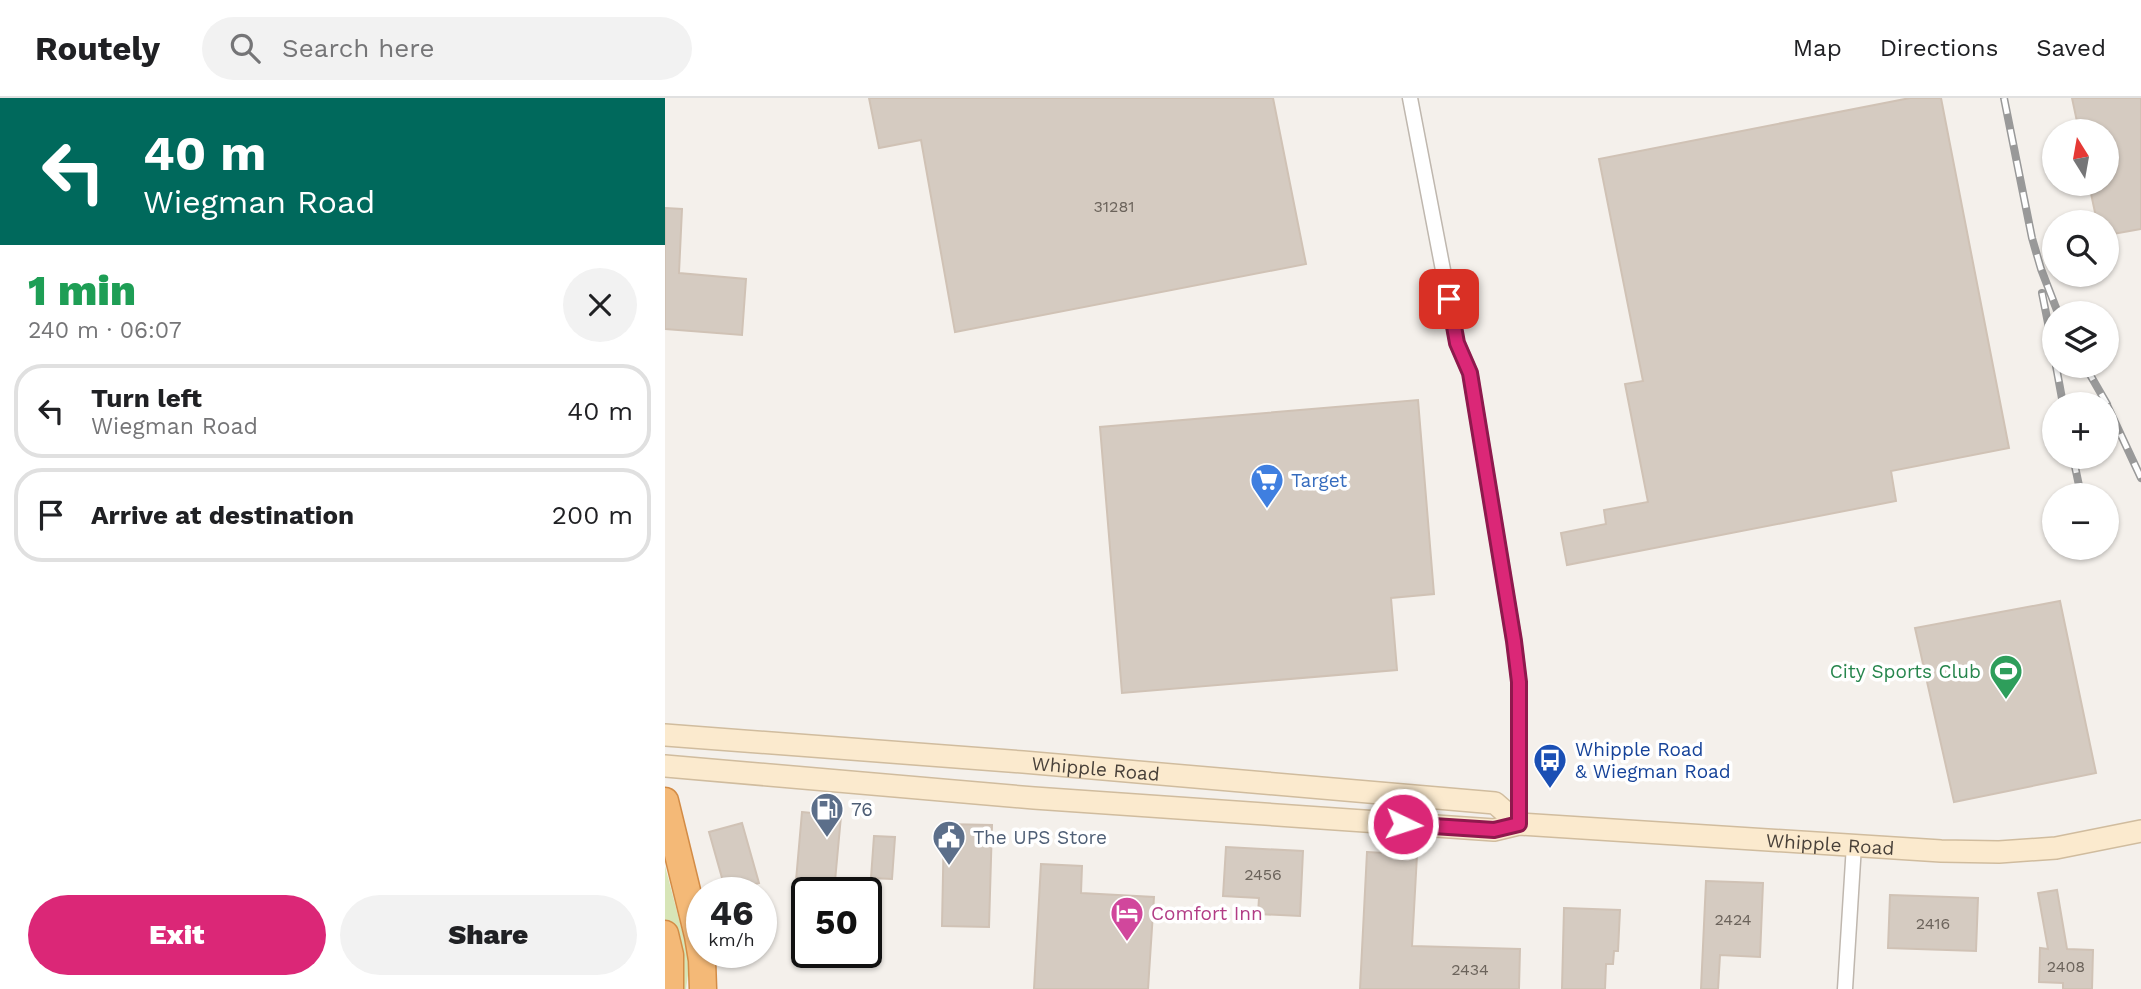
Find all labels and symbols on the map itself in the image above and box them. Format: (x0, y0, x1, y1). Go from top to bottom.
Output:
north arrow (2042, 119, 2119, 196)
house number: 31281 (1094, 197, 1135, 216)
pin (1419, 269, 1479, 329)
supermarket icon: Target (1248, 461, 1286, 510)
place label: Target (1291, 469, 1347, 492)
sports icon: City Sports Club (1987, 652, 2025, 701)
place label: City Sports Club (1830, 660, 1981, 683)
place label: Whipple Road & Wiegman Road (1575, 738, 1731, 783)
bus stop icon: Whipple Road & Wiegman Road (1531, 741, 1569, 790)
street label: Whipple Road (1031, 751, 1161, 785)
position arrow (1366, 787, 1440, 861)
fuel station icon: 76 (808, 790, 846, 839)
place label: 76 (851, 798, 873, 821)
public building icon: The UPS Store (930, 818, 968, 867)
place label: The UPS Store (973, 826, 1107, 849)
street label: Whipple Road (1765, 828, 1895, 859)
house number: 2456 (1244, 865, 1282, 884)
speed limit sign: 50 (791, 877, 882, 968)
hotel icon: Comfort Inn (1108, 894, 1146, 943)
place label: Comfort Inn (1151, 902, 1263, 925)
house number: 2424 (1714, 910, 1752, 929)
house number: 2416 (1916, 914, 1950, 933)
house number: 2408 (2047, 957, 2085, 976)
house number: 2434 (1451, 960, 1489, 979)

